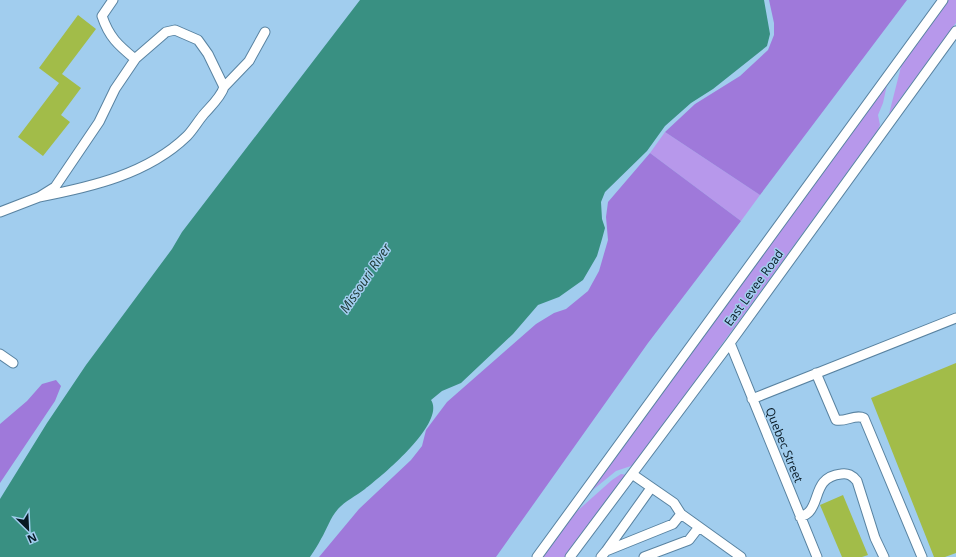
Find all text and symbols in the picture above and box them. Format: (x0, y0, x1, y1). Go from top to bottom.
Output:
water label: Missouri River (335, 239, 395, 316)
street label: East Levee Road (720, 246, 787, 329)
street label: Quebec Street (762, 405, 807, 485)
north arrow (8, 509, 48, 549)
text: N (25, 530, 39, 547)

